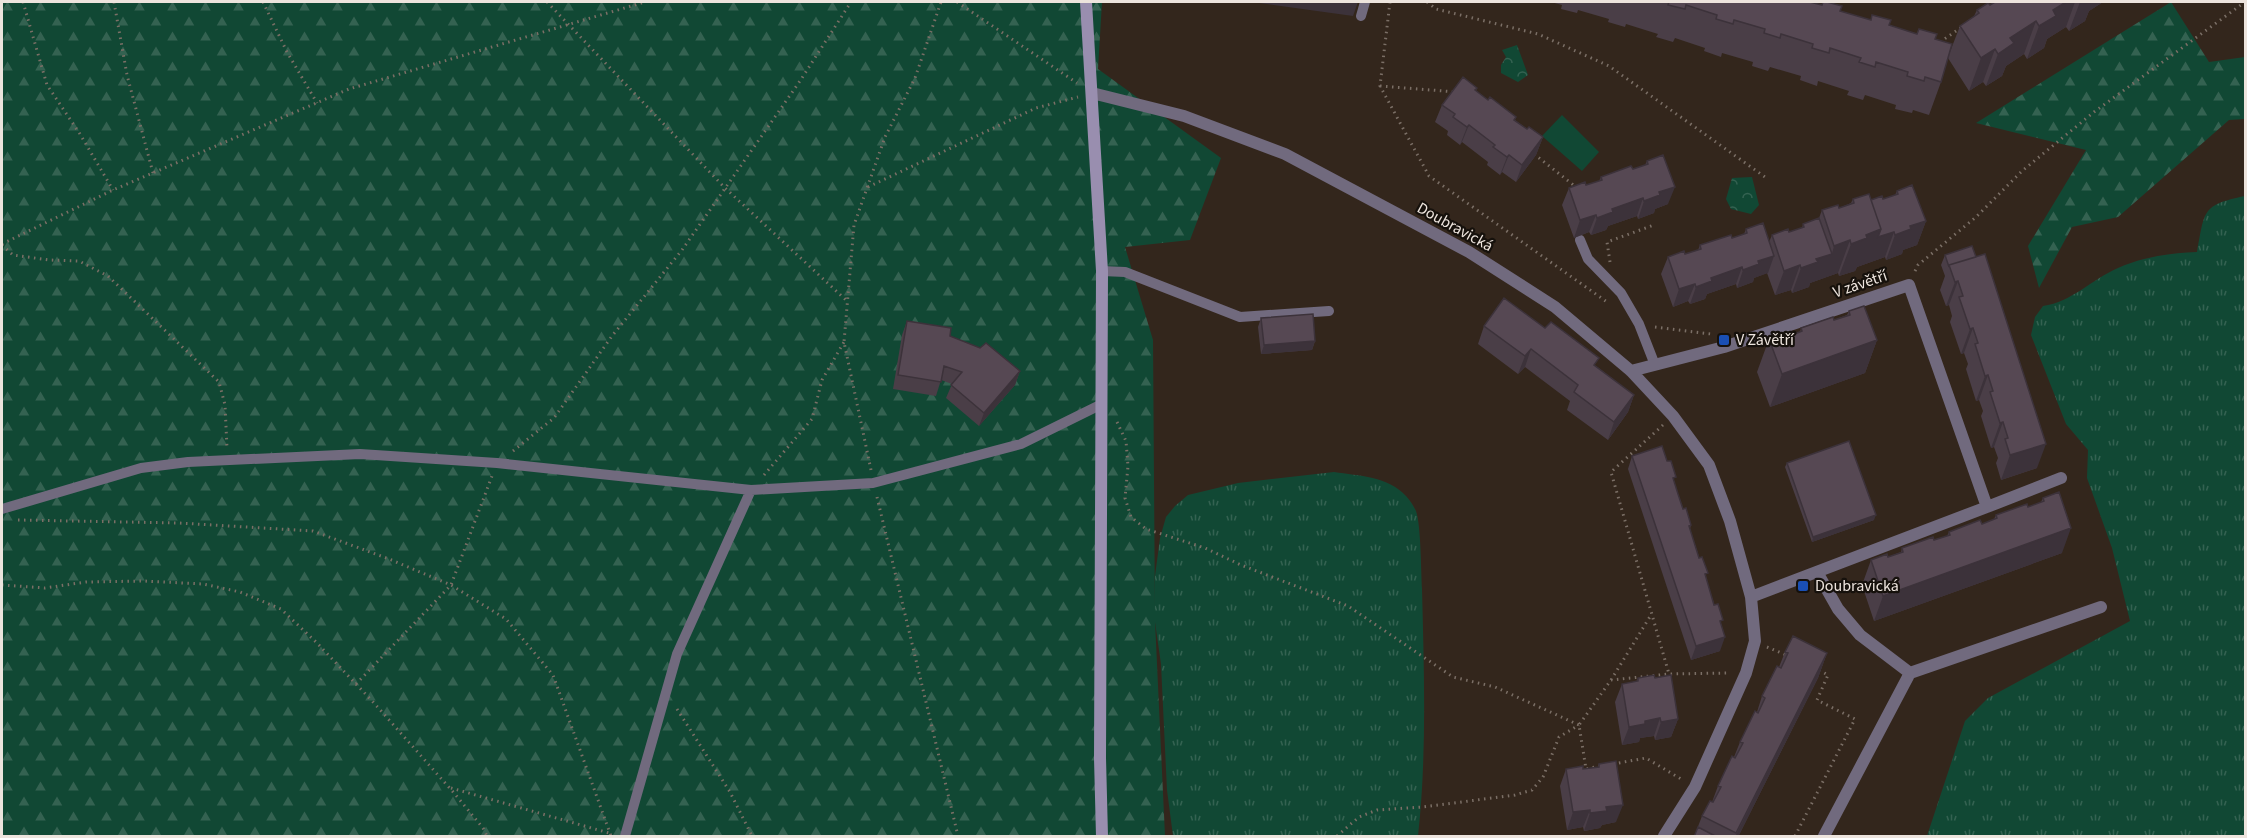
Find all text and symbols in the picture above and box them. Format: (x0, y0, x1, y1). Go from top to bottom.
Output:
street label: Doubravická (1413, 197, 1497, 257)
street label: V závětří (1830, 264, 1891, 304)
place label: V Závětří (1736, 329, 1795, 351)
marker: V Závětří (1717, 333, 1731, 347)
place label: Doubravická (1815, 575, 1899, 597)
marker: Doubravická (1796, 579, 1810, 593)

